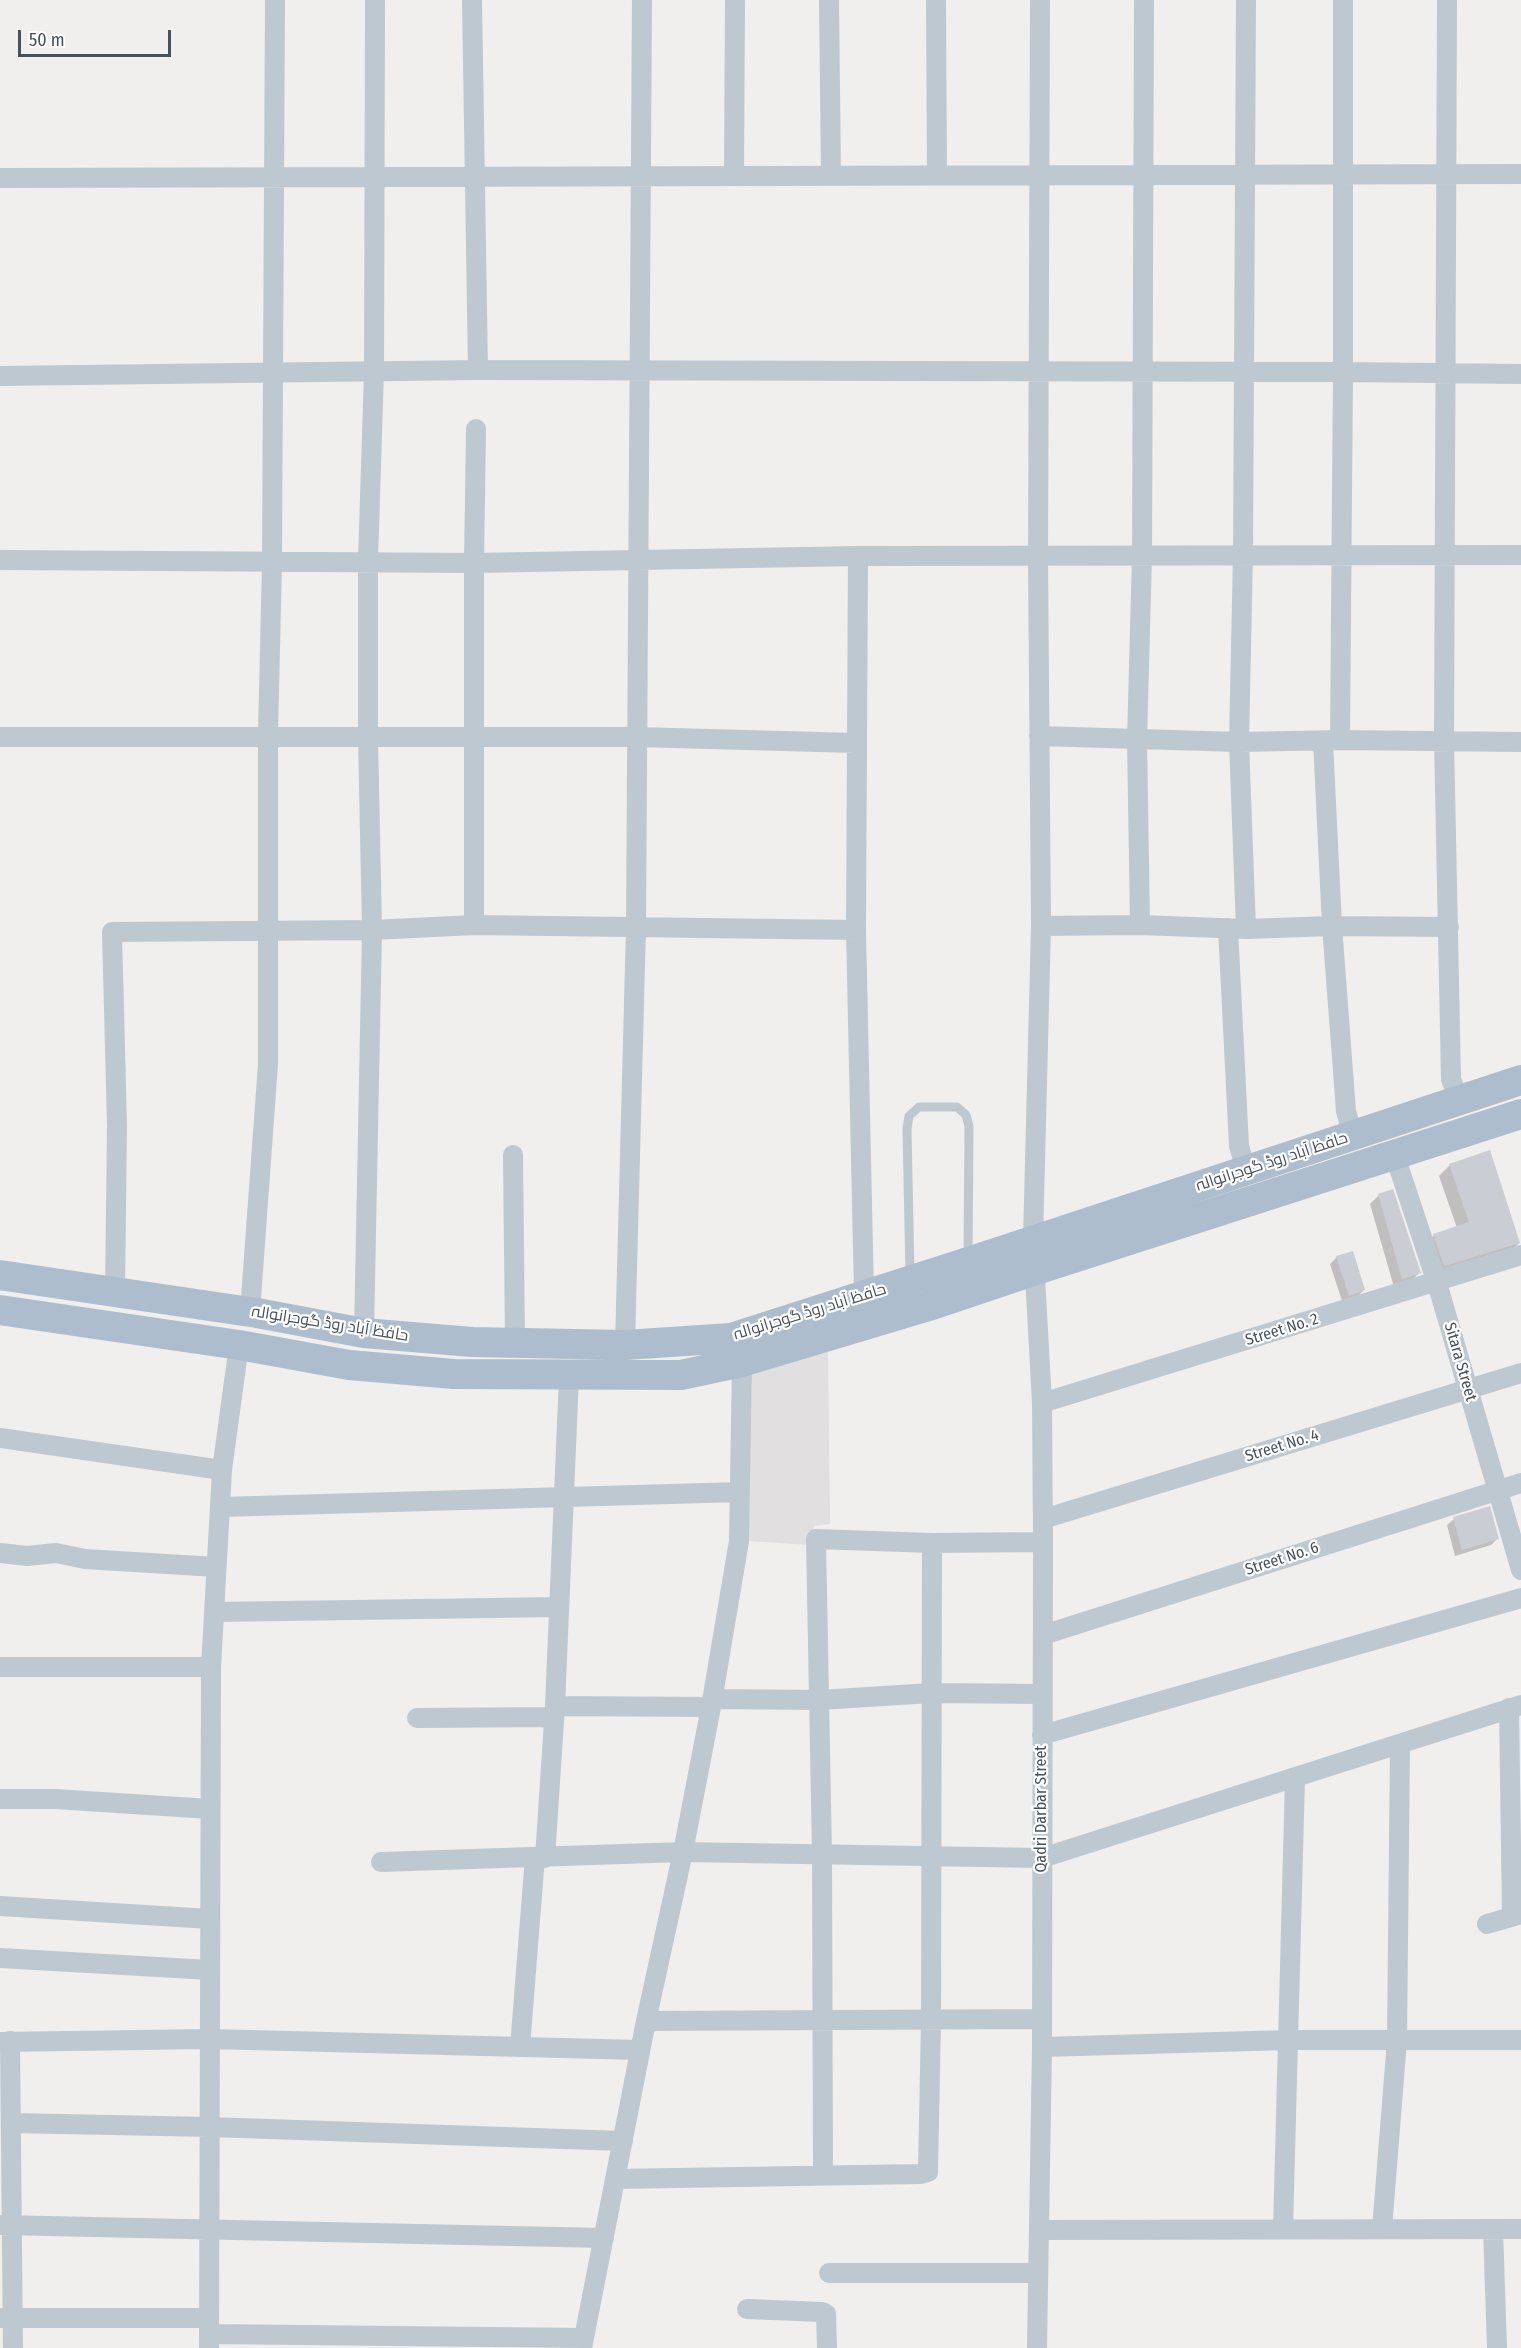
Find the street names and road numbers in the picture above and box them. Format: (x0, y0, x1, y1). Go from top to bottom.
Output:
street label: حافظ آباد روڈ گوجرانوالہ (1194, 1128, 1350, 1196)
street label: حافظ آباد روڈ گوجرانوالہ (731, 1280, 889, 1344)
street label: حافظ آباد روڈ گوجرانوالہ (250, 1302, 410, 1346)
street label: Street No. 2 (1243, 1310, 1321, 1350)
street label: Sitara Street (1440, 1320, 1480, 1404)
street label: Street No. 4 (1243, 1426, 1321, 1466)
street label: Street No. 6 (1243, 1538, 1321, 1580)
street label: Qadri Darbar Street (1032, 1745, 1052, 1873)

